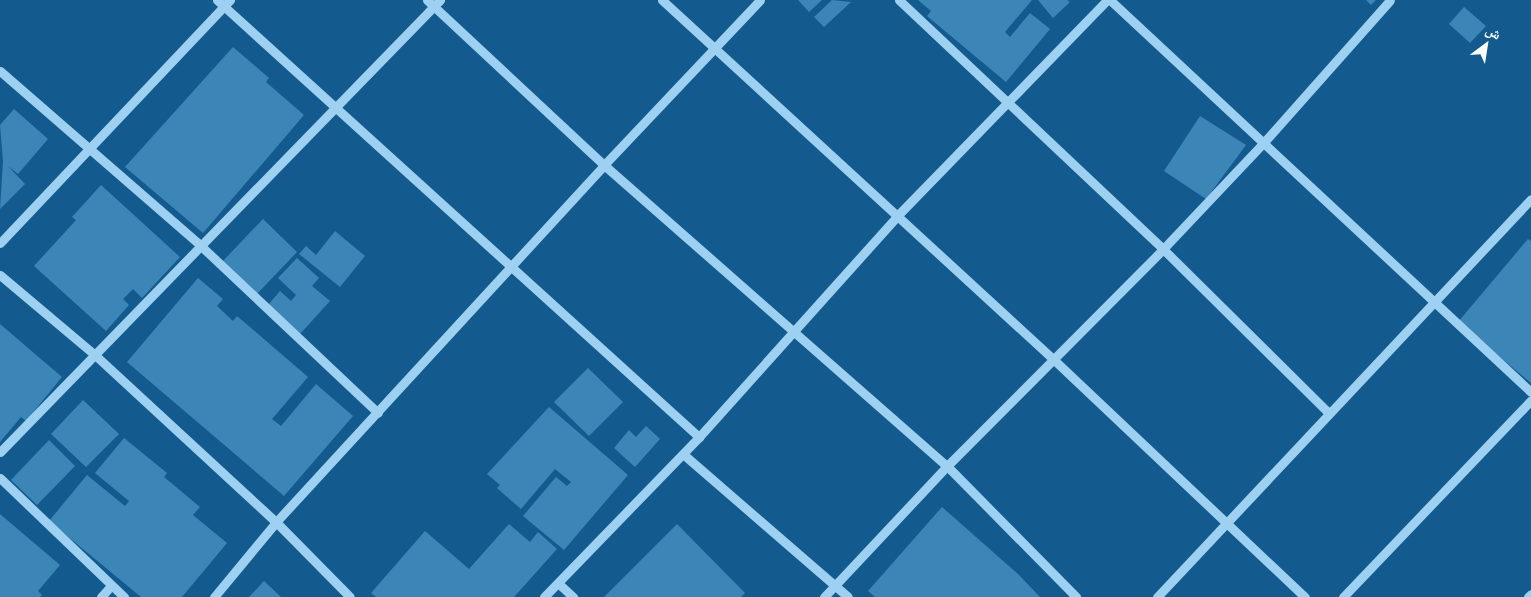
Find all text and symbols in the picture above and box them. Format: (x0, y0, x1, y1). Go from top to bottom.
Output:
north arrow (1461, 20, 1511, 70)
text: ش (1483, 21, 1505, 44)

